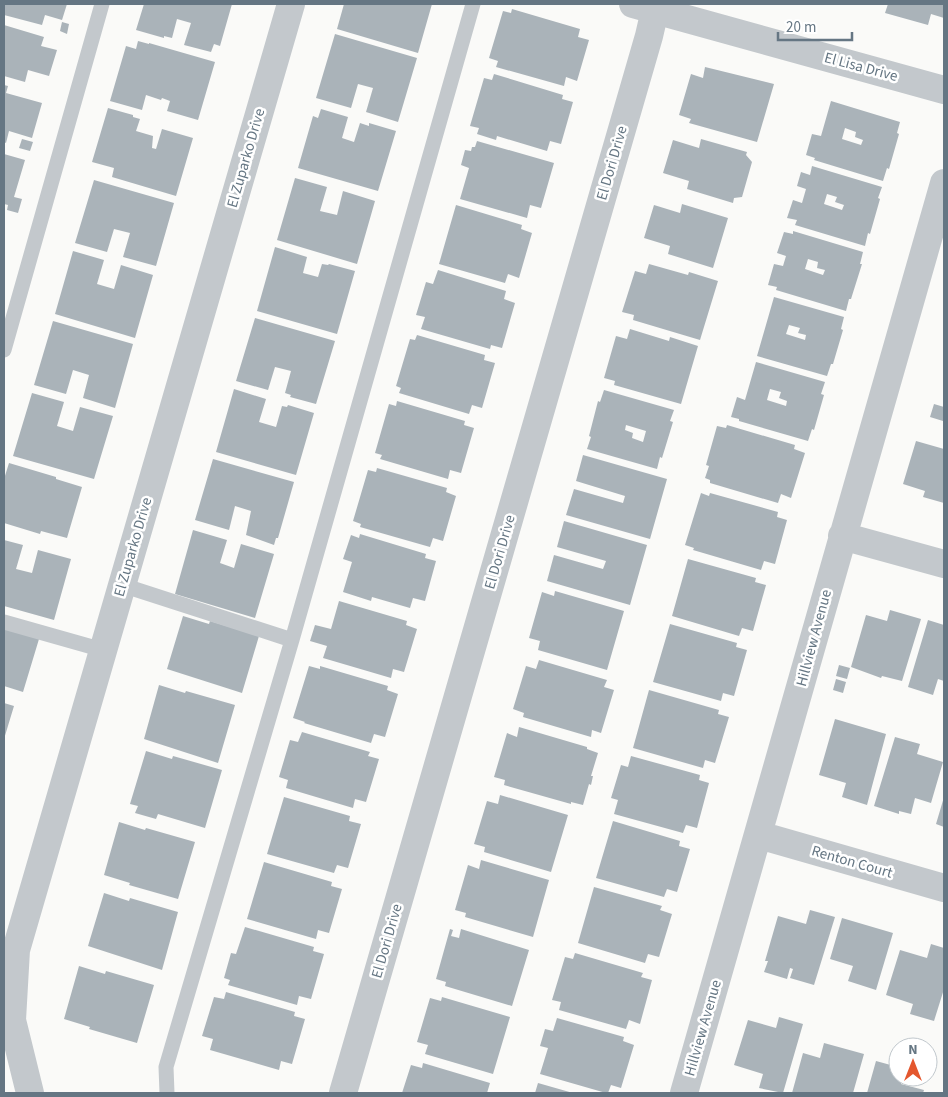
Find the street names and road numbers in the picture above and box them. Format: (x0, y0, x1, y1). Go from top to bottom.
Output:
street label: El Lisa Drive (822, 47, 900, 87)
street label: El Zuparko Drive (222, 106, 270, 210)
street label: El Dori Drive (591, 123, 633, 203)
street label: El Zuparko Drive (109, 495, 157, 599)
street label: El Dori Drive (479, 512, 521, 592)
street label: Hillview Avenue (791, 587, 837, 689)
street label: Renton Court (809, 840, 895, 884)
street label: El Dori Drive (366, 901, 408, 981)
street label: Hillview Avenue (679, 977, 727, 1079)

